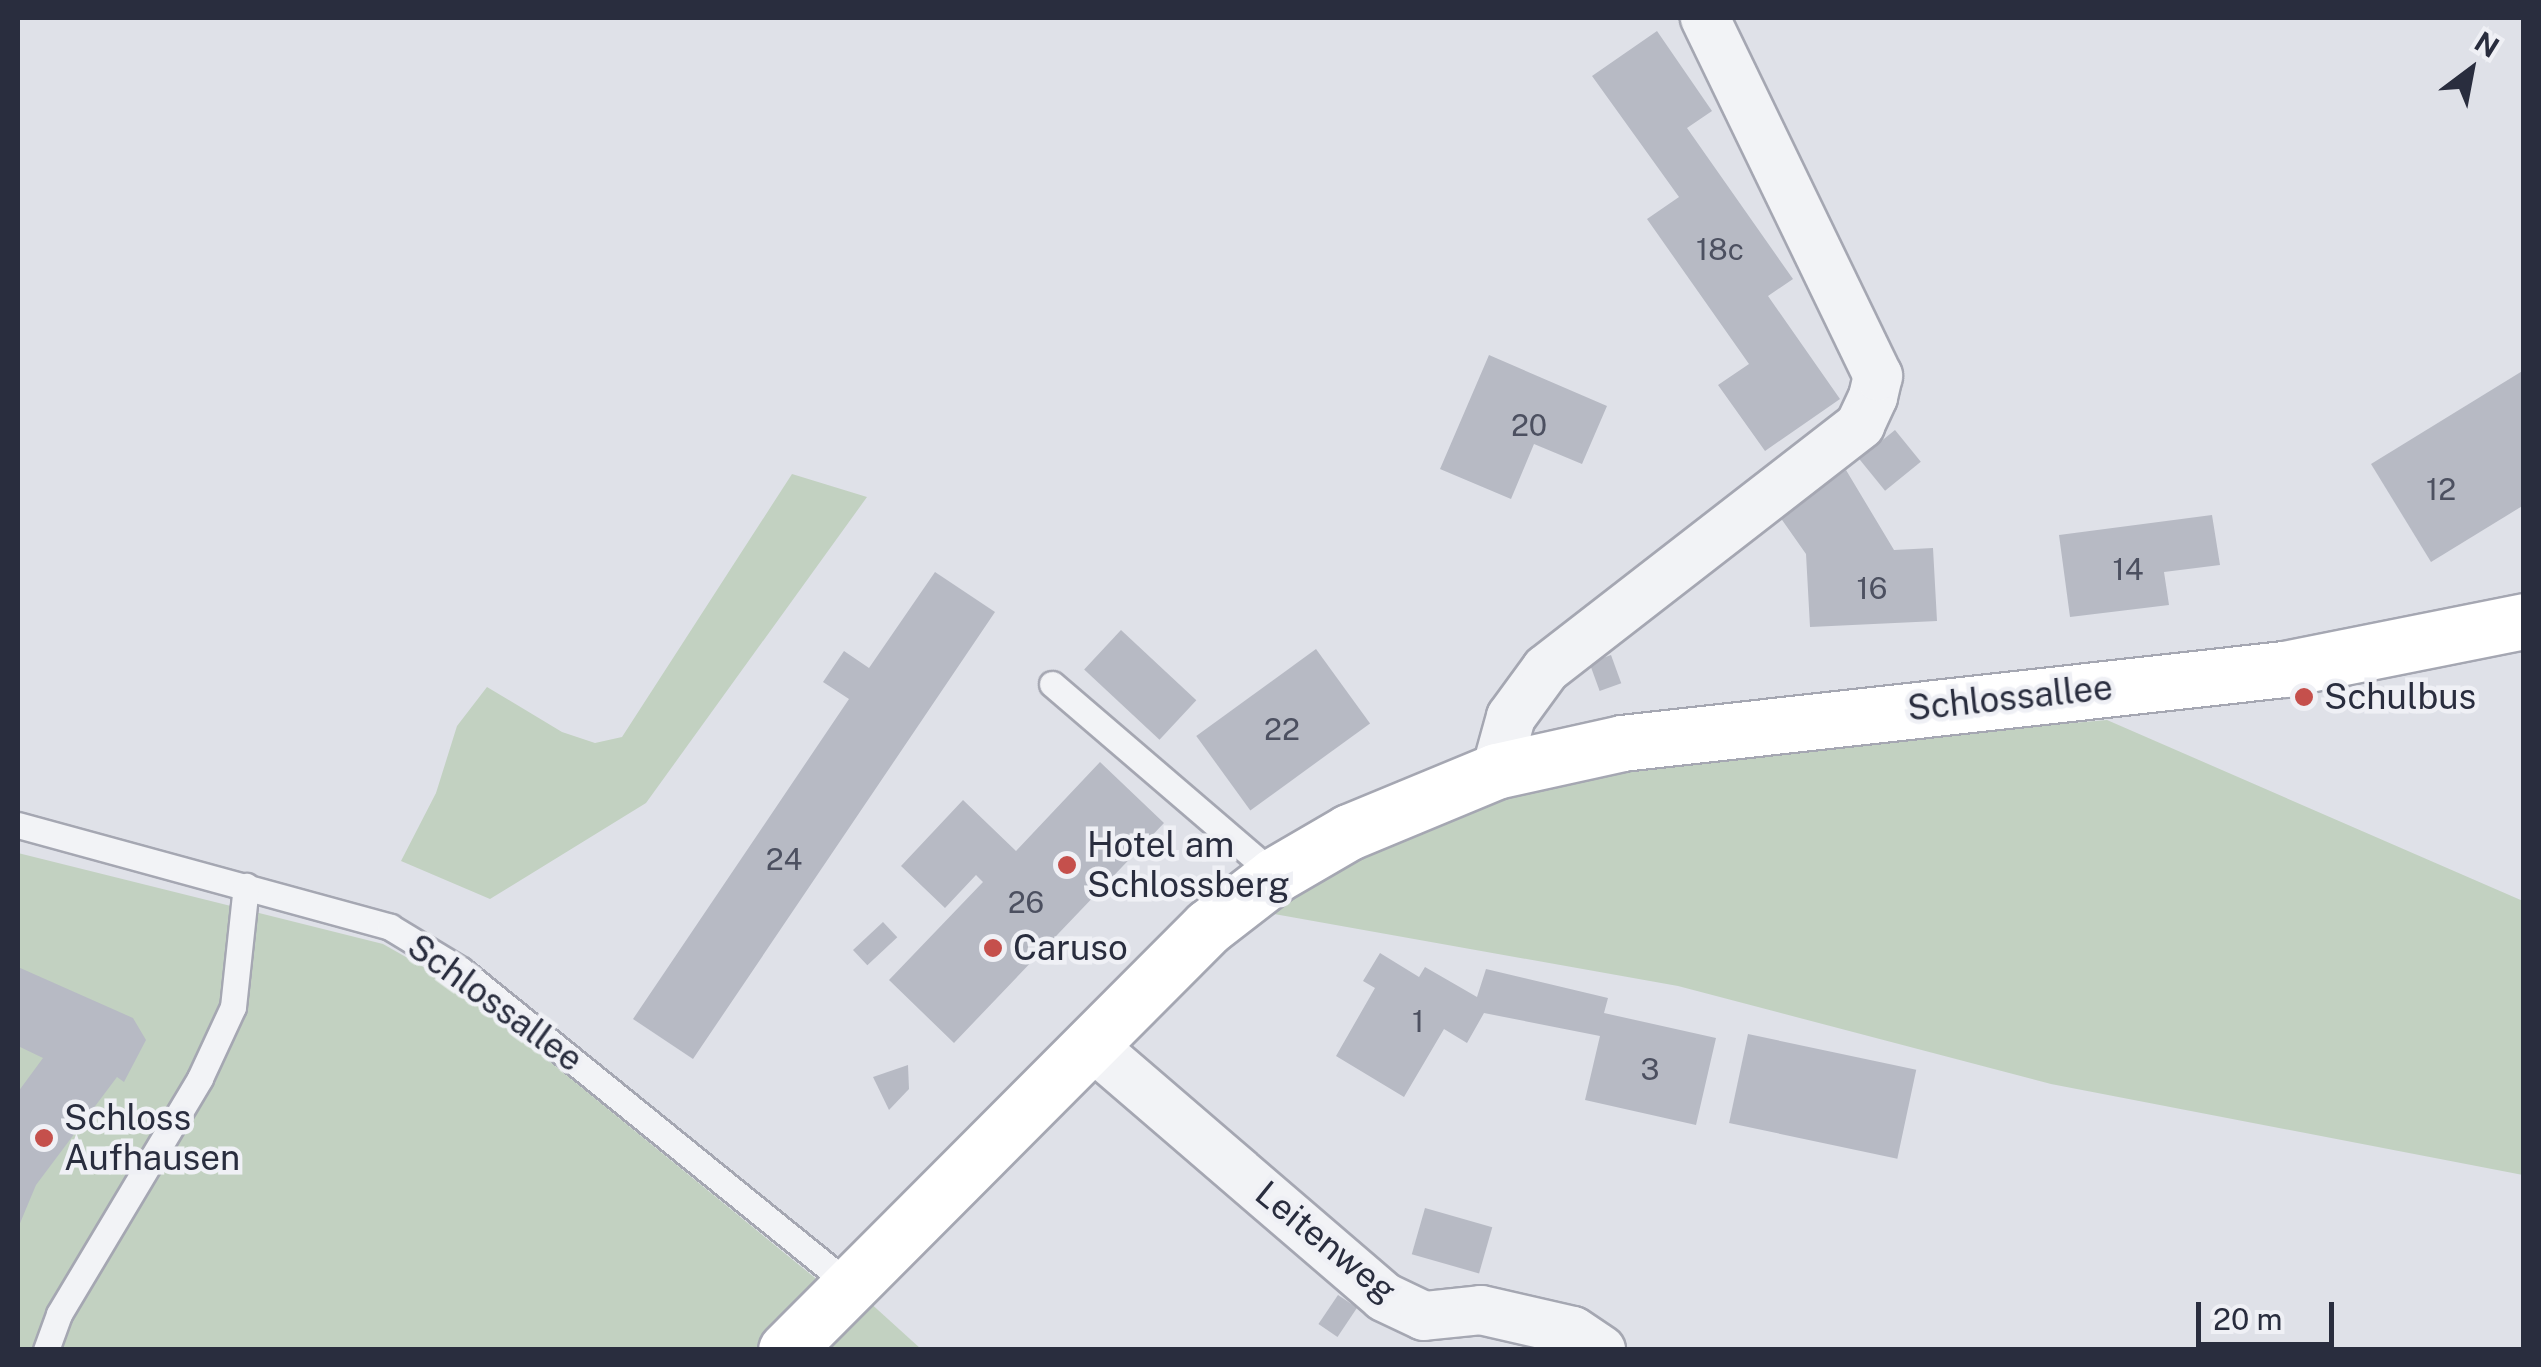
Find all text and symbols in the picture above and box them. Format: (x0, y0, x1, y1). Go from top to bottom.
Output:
north arrow (2421, 20, 2521, 120)
text: N (2469, 24, 2505, 64)
house number: 18c (1696, 231, 1744, 267)
house number: 20 (1511, 407, 1547, 443)
house number: 12 (2426, 471, 2456, 507)
house number: 14 (2112, 551, 2144, 587)
house number: 16 (1857, 570, 1887, 606)
street label: Schlossallee (1905, 666, 2115, 730)
place label: Schulbus (2324, 676, 2476, 718)
marker: Schulbus (2293, 686, 2315, 708)
house number: 22 (1264, 711, 1300, 747)
place label: Hotel am Schlossberg (1087, 824, 1290, 906)
house number: 24 (766, 841, 802, 877)
marker: Hotel am Schlossberg (1056, 854, 1078, 876)
house number: 26 (1008, 884, 1044, 920)
street label: Schlossallee (399, 925, 591, 1081)
place label: Caruso (1013, 927, 1128, 969)
marker: Caruso (982, 937, 1004, 959)
house number: 1 (1412, 1003, 1424, 1039)
house number: 3 (1641, 1051, 1659, 1087)
place label: Schloss Aufhausen (64, 1097, 240, 1179)
marker: Schloss Aufhausen (33, 1127, 55, 1149)
street label: Leitenweg (1247, 1172, 1405, 1312)
scale bar (2201, 1282, 2338, 1344)
text: 20 m (2213, 1301, 2282, 1337)

